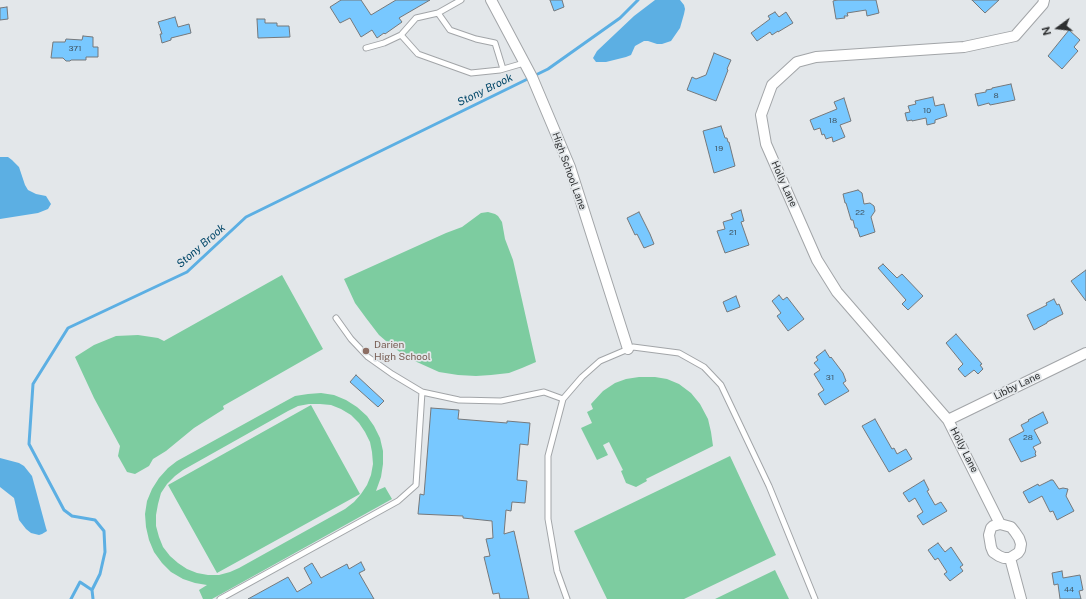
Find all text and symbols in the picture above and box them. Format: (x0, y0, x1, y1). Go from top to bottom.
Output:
north arrow (1038, 8, 1078, 48)
text: N (1040, 25, 1053, 37)
house number: 371 (68, 44, 82, 54)
water label: Stony Brook (455, 71, 515, 109)
house number: 8 (993, 91, 999, 101)
house number: 10 (923, 106, 931, 116)
house number: 18 (829, 116, 837, 126)
street label: High School Lane (549, 131, 589, 211)
house number: 19 (715, 144, 723, 154)
street label: Holly Lane (768, 159, 800, 209)
house number: 22 (855, 208, 865, 218)
water label: Stony Brook (174, 221, 228, 271)
house number: 21 (729, 228, 737, 238)
place label: Darien High School (374, 339, 431, 362)
marker: Darien High School (361, 346, 371, 356)
street label: Libby Lane (992, 370, 1042, 402)
house number: 31 (826, 373, 834, 383)
street label: Holly Lane (947, 425, 981, 475)
house number: 28 (1023, 433, 1033, 443)
house number: 44 (1064, 585, 1074, 595)

